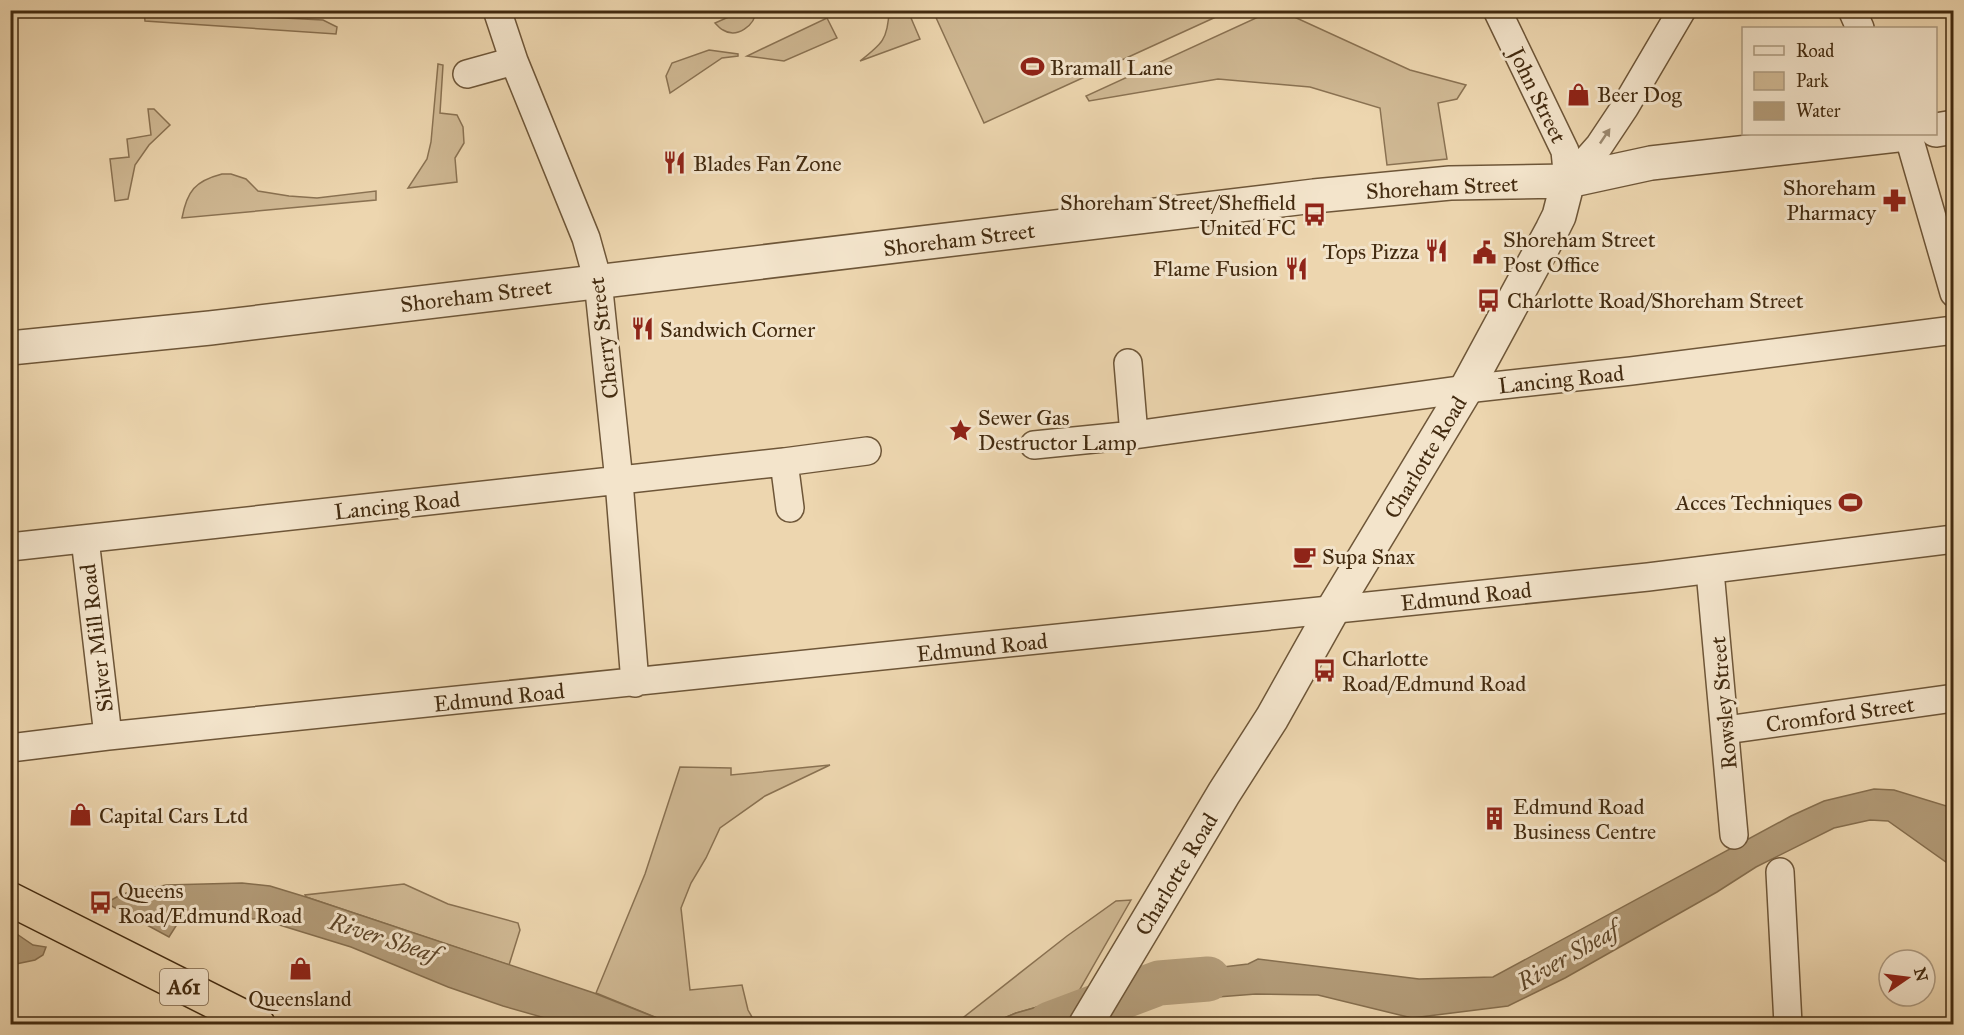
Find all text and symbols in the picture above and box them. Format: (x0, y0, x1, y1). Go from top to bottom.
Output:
legend (1742, 27, 1937, 135)
text: Road (1796, 40, 1834, 62)
street label: John Street (1502, 41, 1572, 148)
sports icon: Bramall Lane (1019, 54, 1045, 80)
place label: Bramall Lane (1050, 54, 1173, 81)
text: Park (1796, 70, 1829, 92)
shop icon: Beer Dog (1566, 81, 1592, 107)
place label: Beer Dog (1597, 81, 1682, 108)
text: Water (1796, 100, 1841, 122)
one-way arrow (1599, 129, 1611, 145)
restaurant icon: Blades Fan Zone (662, 150, 688, 176)
place label: Blades Fan Zone (693, 150, 842, 177)
street label: Shoreham Street (1365, 170, 1519, 205)
place label: Shoreham Pharmacy (1783, 174, 1877, 226)
pharmacy icon: Shoreham Pharmacy (1881, 187, 1907, 213)
place label: Shoreham Street/Sheffield United FC (1060, 189, 1296, 241)
bus stop icon: Shoreham Street/Sheffield United FC (1301, 202, 1327, 228)
street label: Shoreham Street (882, 217, 1037, 262)
place label: Shoreham Street Post Office (1503, 226, 1656, 278)
place label: Tops Pizza (1322, 238, 1420, 265)
restaurant icon: Tops Pizza (1424, 238, 1450, 264)
public building icon: Shoreham Street Post Office (1472, 239, 1498, 265)
place label: Flame Fusion (1153, 255, 1278, 282)
restaurant icon: Flame Fusion (1283, 255, 1309, 281)
street label: Shoreham Street (399, 273, 554, 318)
street label: Cherry Street (583, 275, 624, 400)
bus stop icon: Charlotte Road/Shoreham Street (1476, 287, 1502, 313)
place label: Charlotte Road/Shoreham Street (1507, 287, 1804, 314)
restaurant icon: Sandwich Corner (629, 316, 655, 342)
place label: Sandwich Corner (660, 316, 816, 343)
street label: Lancing Road (1497, 359, 1625, 400)
street label: Charlotte Road (1378, 391, 1473, 523)
place label: Sewer Gas Destructor Lamp (978, 404, 1137, 456)
place icon: Sewer Gas Destructor Lamp (947, 417, 973, 443)
street label: Lancing Road (333, 485, 461, 526)
place label: Acces Techniques (1675, 489, 1832, 516)
sports icon: Acces Techniques (1837, 489, 1863, 515)
cafe icon: Supa Snax (1291, 543, 1317, 569)
place label: Supa Snax (1322, 543, 1415, 570)
street label: Silver Mill Road (74, 562, 119, 714)
street label: Edmund Road (1399, 576, 1533, 617)
street label: Edmund Road (915, 627, 1049, 668)
street label: Rowsley Street (1704, 635, 1743, 771)
place label: Charlotte Road/Edmund Road (1342, 645, 1526, 697)
bus stop icon: Charlotte Road/Edmund Road (1311, 658, 1337, 684)
street label: Edmund Road (432, 677, 566, 718)
street label: Cromford Street (1764, 691, 1916, 738)
place label: Edmund Road Business Centre (1513, 793, 1656, 845)
shop icon: Capital Cars Ltd (68, 802, 94, 828)
place label: Capital Cars Ltd (99, 802, 248, 829)
building icon: Edmund Road Business Centre (1482, 806, 1508, 832)
street label: Charlotte Road (1129, 808, 1224, 940)
place label: Queens Road/Edmund Road (118, 877, 302, 929)
bus stop icon: Queens Road/Edmund Road (87, 890, 113, 916)
water label: River Sheaf (325, 906, 448, 972)
water label: River Sheaf (1511, 912, 1630, 998)
north arrow (1877, 948, 1937, 1008)
shop icon: Queensland (287, 956, 313, 982)
text: N (1910, 966, 1932, 984)
road number: A61 (160, 969, 208, 1005)
place label: Queensland (248, 985, 352, 1012)

